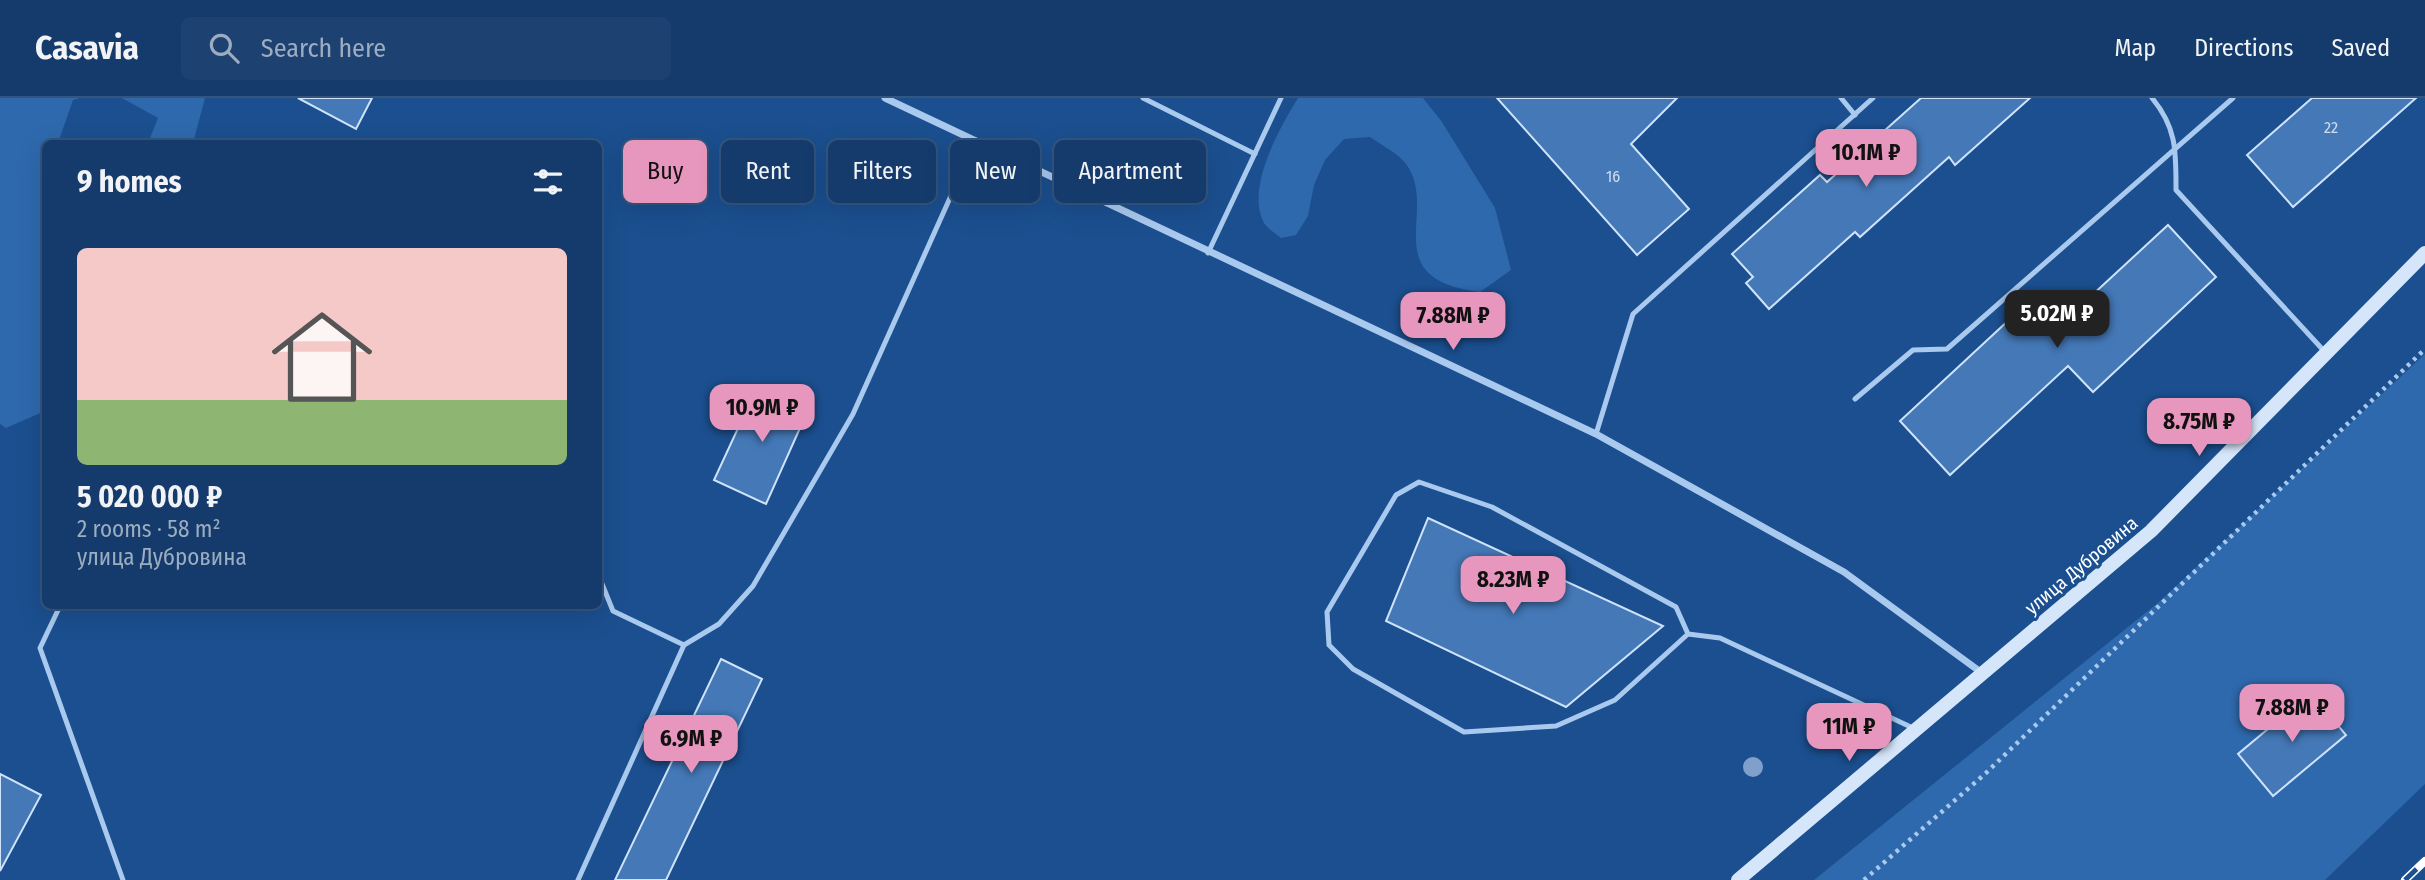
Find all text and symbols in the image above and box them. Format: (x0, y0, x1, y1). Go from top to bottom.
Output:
search box (181, 17, 671, 80)
text: Casavia (35, 28, 139, 68)
icon: search (205, 29, 243, 67)
text: Search here (261, 33, 386, 64)
text: Map (2115, 34, 2156, 62)
text: Directions (2194, 34, 2293, 62)
text: Saved (2331, 34, 2390, 62)
house number: 22 (2324, 118, 2338, 137)
pin: 10.1M ₽ (1801, 130, 1931, 189)
text: 10.1M ₽ (1832, 138, 1900, 166)
chip: Buy (623, 140, 707, 203)
chip: Rent (721, 140, 814, 203)
chip: Filters (828, 140, 936, 203)
chip: New (950, 140, 1040, 203)
chip: Apartment (1054, 140, 1206, 203)
icon: filters (529, 163, 567, 201)
text: 9 homes (77, 164, 182, 200)
house number: 16 (1606, 167, 1620, 186)
pin: 5.02M ₽ (1992, 290, 2122, 350)
pin: 7.88M ₽ (1388, 292, 1518, 352)
icon: home (259, 294, 385, 420)
text: 5.02M ₽ (2020, 299, 2094, 327)
text: 7.88M ₽ (1416, 301, 1490, 329)
pin: 10.9M ₽ (697, 384, 827, 444)
text: 10.9M ₽ (726, 393, 798, 421)
pin: 8.75M ₽ (2134, 398, 2264, 458)
text: 8.75M ₽ (2163, 407, 2235, 435)
text: 5 020 000 ₽ (77, 479, 222, 515)
street label: улица Дубровина (2020, 512, 2142, 619)
text: 2 rooms · 58 m² (77, 515, 221, 543)
text: улица Дубровина (77, 543, 247, 571)
pin: 8.23M ₽ (1448, 556, 1578, 616)
text: 8.23M ₽ (1477, 565, 1549, 593)
pin: 7.88M ₽ (2227, 684, 2357, 744)
text: 7.88M ₽ (2255, 693, 2329, 721)
pin: 11M ₽ (1800, 704, 1898, 763)
text: 11M ₽ (1823, 712, 1875, 740)
pin: 6.9M ₽ (634, 716, 748, 775)
text: 6.9M ₽ (660, 724, 722, 752)

